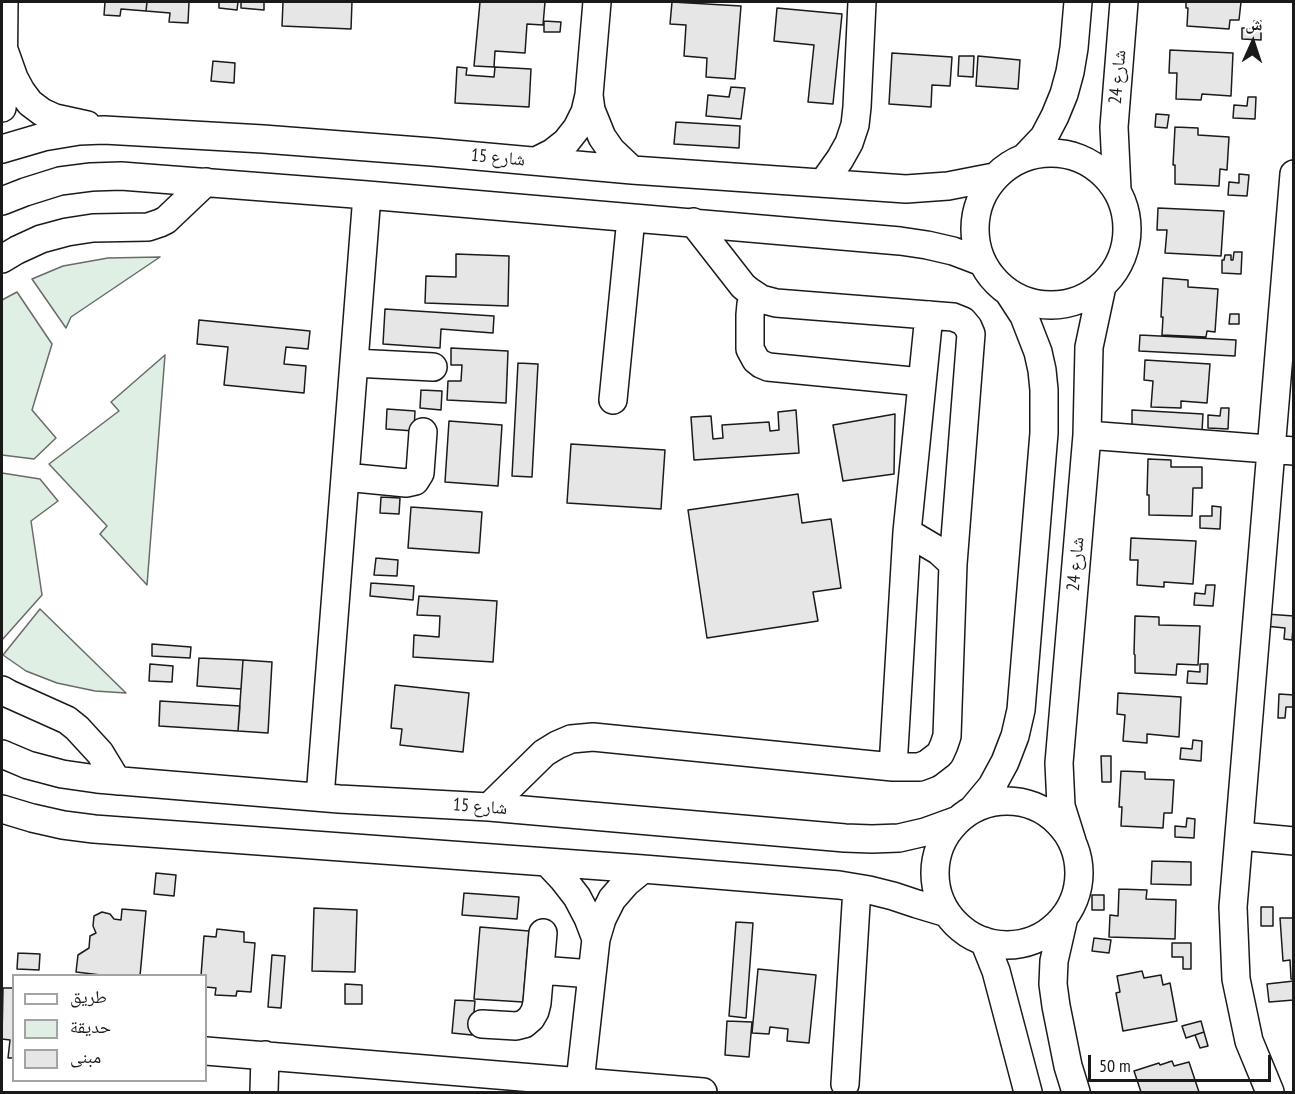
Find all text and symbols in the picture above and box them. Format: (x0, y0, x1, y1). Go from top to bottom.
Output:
north arrow (1223, 12, 1283, 72)
text: ش (1245, 14, 1263, 34)
street label: شارع 24 (1105, 49, 1131, 105)
street label: شارع 15 (470, 145, 526, 171)
street label: شارع 24 (1063, 536, 1089, 592)
street label: شارع 15 (452, 794, 508, 820)
legend (12, 974, 207, 1082)
text: طريق (70, 985, 107, 1008)
text: حديقة (70, 1015, 111, 1038)
scale bar (1091, 1043, 1274, 1081)
text: مبنى (70, 1045, 101, 1068)
text: 50 m (1099, 1054, 1131, 1077)

